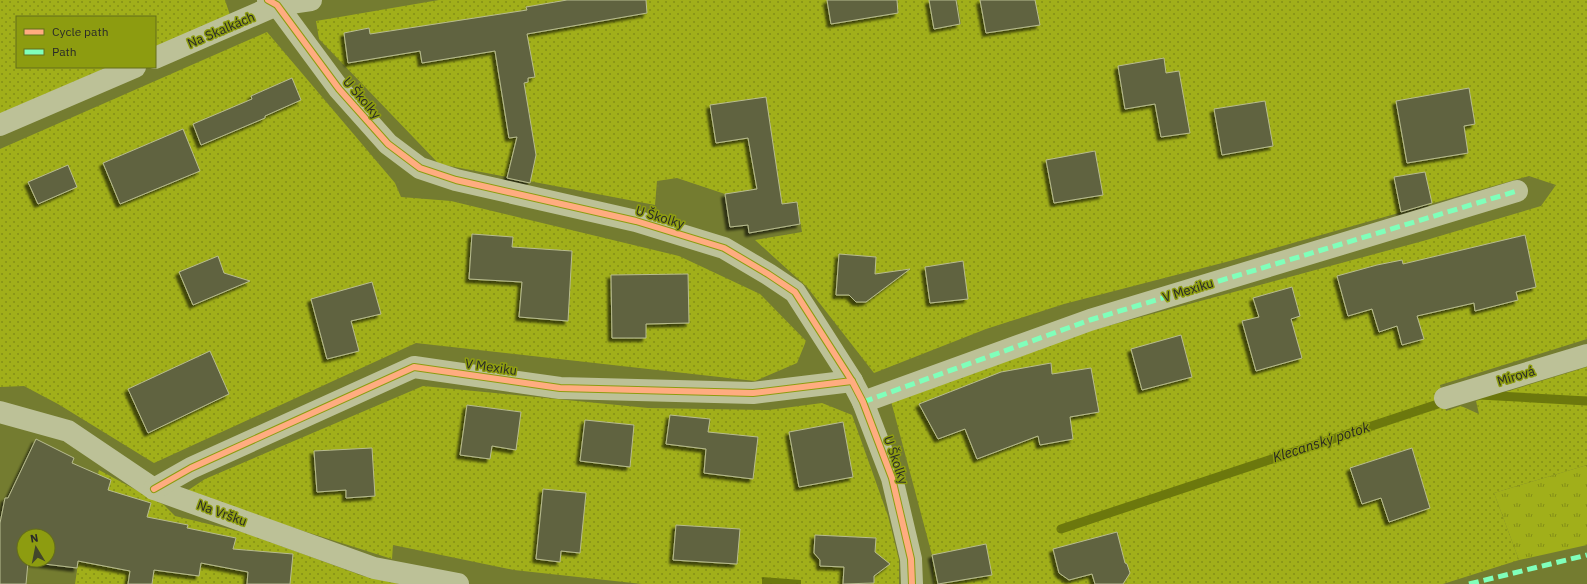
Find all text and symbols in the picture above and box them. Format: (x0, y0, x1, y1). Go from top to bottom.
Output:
street label: Na Skalkách (185, 8, 257, 52)
legend (16, 16, 156, 68)
text: Cycle path (52, 24, 109, 39)
text: Path (52, 44, 77, 59)
street label: U Školky (339, 73, 385, 123)
street label: U Školky (633, 202, 687, 233)
street label: V Mexiku (1160, 274, 1216, 306)
street label: V Mexiku (464, 355, 518, 379)
street label: Mírová (1495, 362, 1537, 390)
water label: Klecanský potok (1270, 418, 1373, 466)
street label: U Školky (880, 433, 912, 487)
street label: Na Vršku (195, 496, 249, 530)
north arrow (16, 528, 56, 568)
text: N (29, 531, 39, 546)

